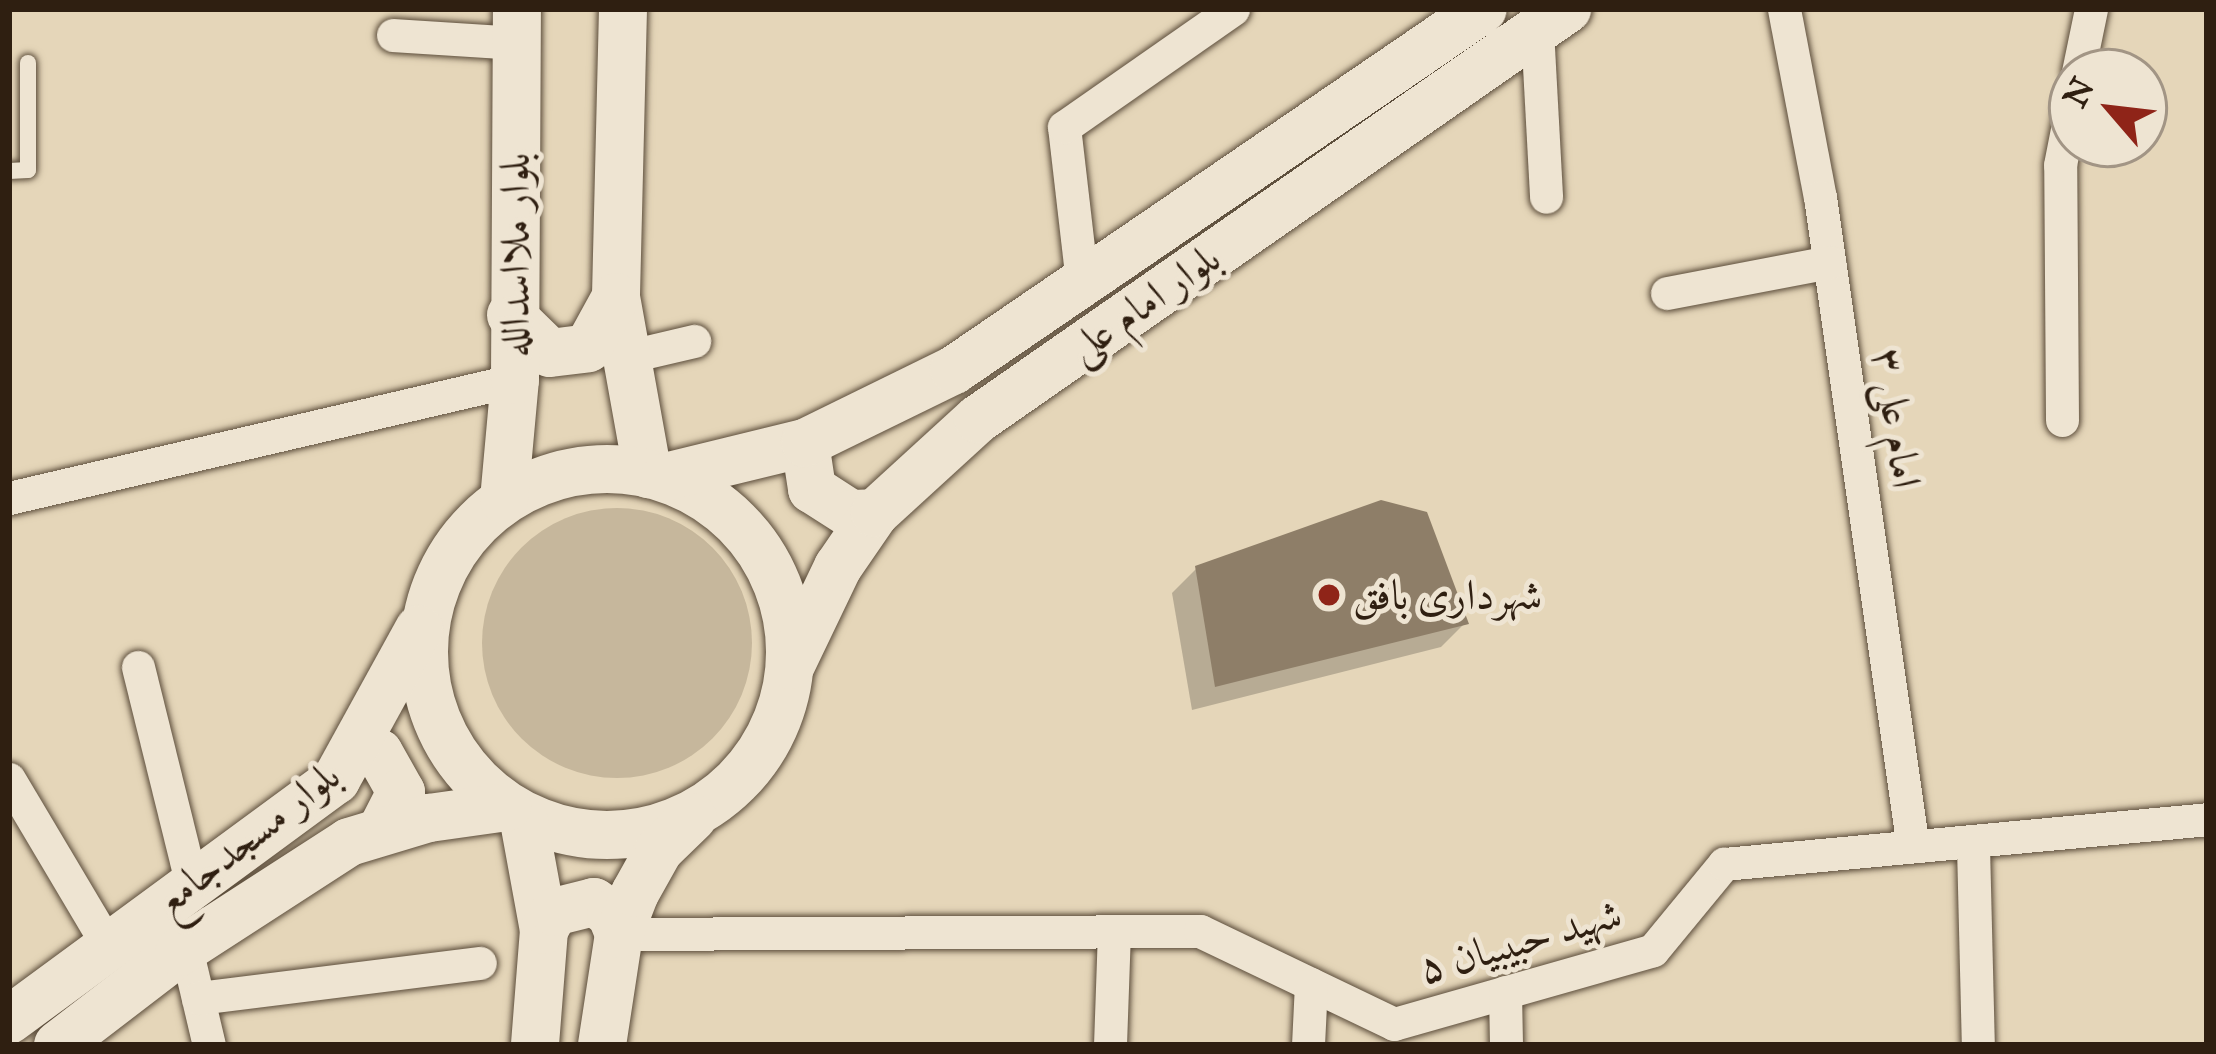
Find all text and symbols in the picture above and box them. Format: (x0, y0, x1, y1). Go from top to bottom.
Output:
north arrow (2048, 48, 2168, 168)
text: N (2055, 71, 2103, 114)
street label: بلوار ملااسدالله (490, 152, 540, 358)
street label: بلوار امام علی (1058, 232, 1230, 374)
street label: امام علی ۳ (1862, 345, 1932, 491)
place label: شهرداری بافق (1353, 570, 1543, 620)
marker: شهرداری بافق (1316, 582, 1342, 608)
street label: بلوار مسجدجامع (144, 750, 350, 926)
street label: شهید حبیبیان ۵ (1413, 888, 1627, 994)

